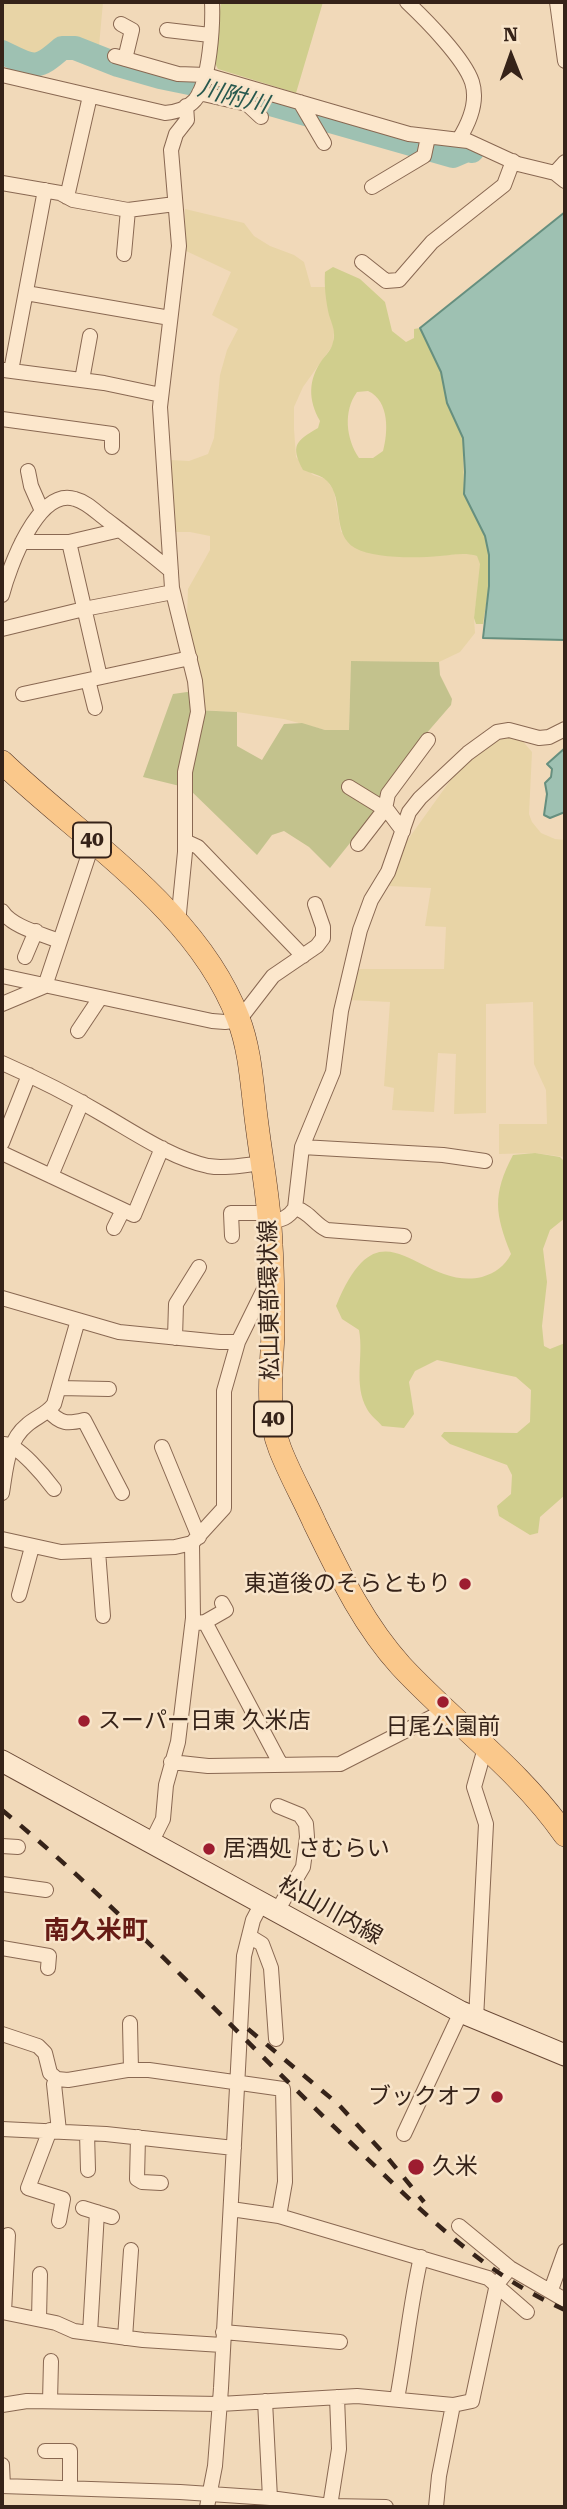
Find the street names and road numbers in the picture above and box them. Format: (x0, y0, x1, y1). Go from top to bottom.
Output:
road number: 40 (73, 822, 111, 858)
street label: 松山東部環状線 (255, 1219, 285, 1381)
road number: 40 (254, 1402, 292, 1436)
street label: 松山川内線 (273, 1871, 387, 1951)

